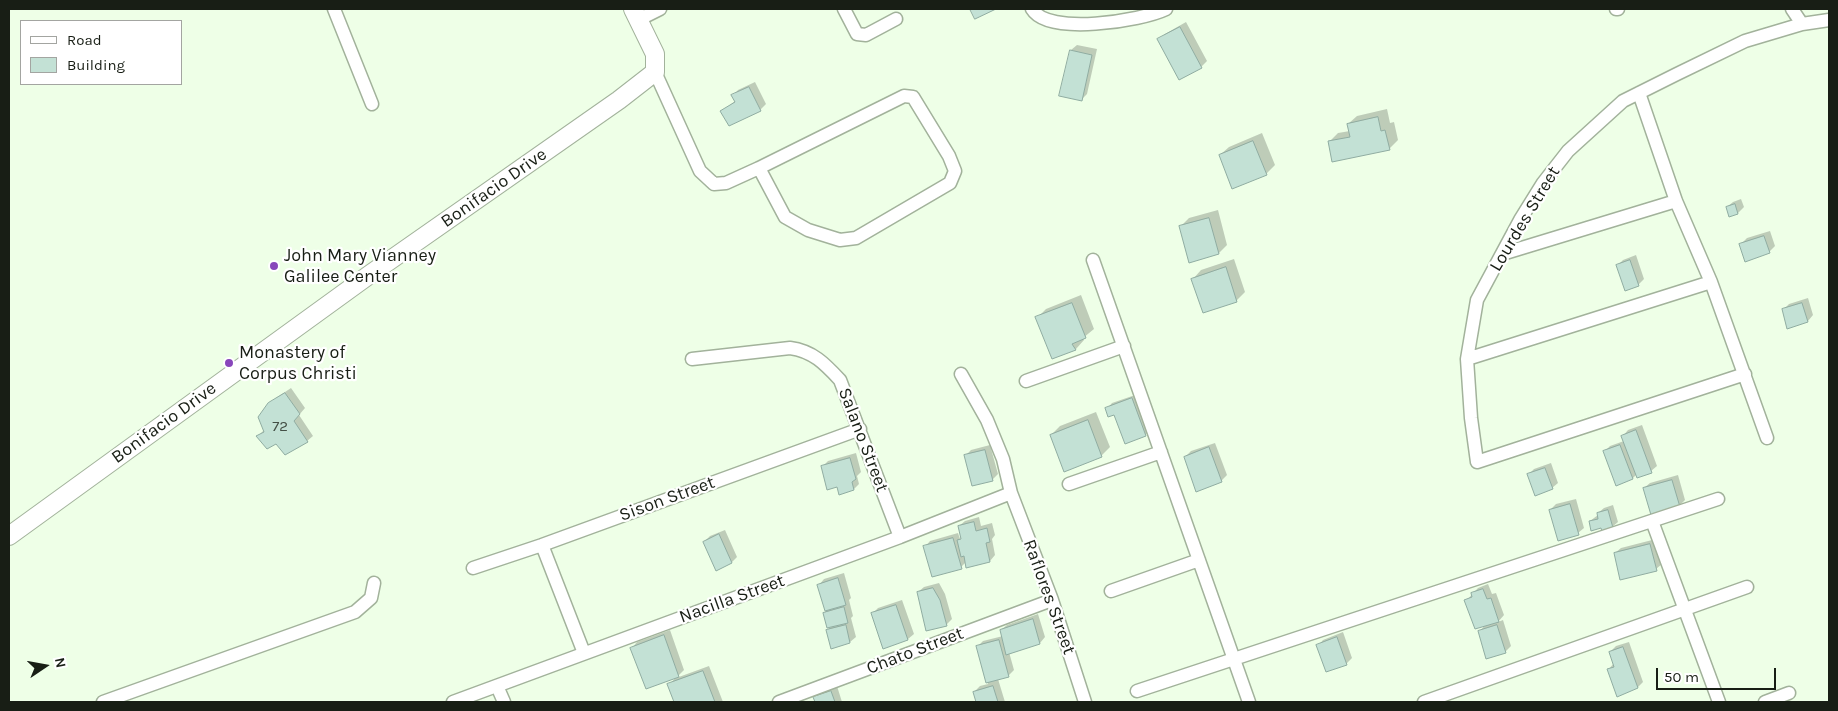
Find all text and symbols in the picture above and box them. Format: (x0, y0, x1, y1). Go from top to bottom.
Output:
legend (20, 20, 182, 85)
text: Road (67, 31, 102, 49)
text: Building (67, 56, 125, 74)
street label: Bonifacio Drive (437, 144, 551, 232)
street label: Lourdes Street (1485, 163, 1565, 275)
place label: John Mary Vianney Galilee Center (284, 245, 436, 288)
marker: John Mary Vianney Galilee Center (268, 260, 280, 272)
place label: Monastery of Corpus Christi (239, 342, 357, 384)
marker: Monastery of Corpus Christi (223, 357, 235, 369)
street label: Bonifacio Drive (107, 378, 221, 468)
street label: Salano Street (833, 385, 893, 495)
house number: 72 (272, 418, 288, 436)
street label: Sison Street (616, 472, 718, 526)
street label: Raflores Street (1018, 537, 1080, 657)
street label: Nacilla Street (676, 570, 788, 628)
street label: Chato Street (863, 623, 967, 679)
north arrow (20, 641, 70, 691)
text: N (51, 656, 70, 669)
scale bar (1658, 658, 1778, 690)
text: 50 m (1664, 668, 1699, 686)

